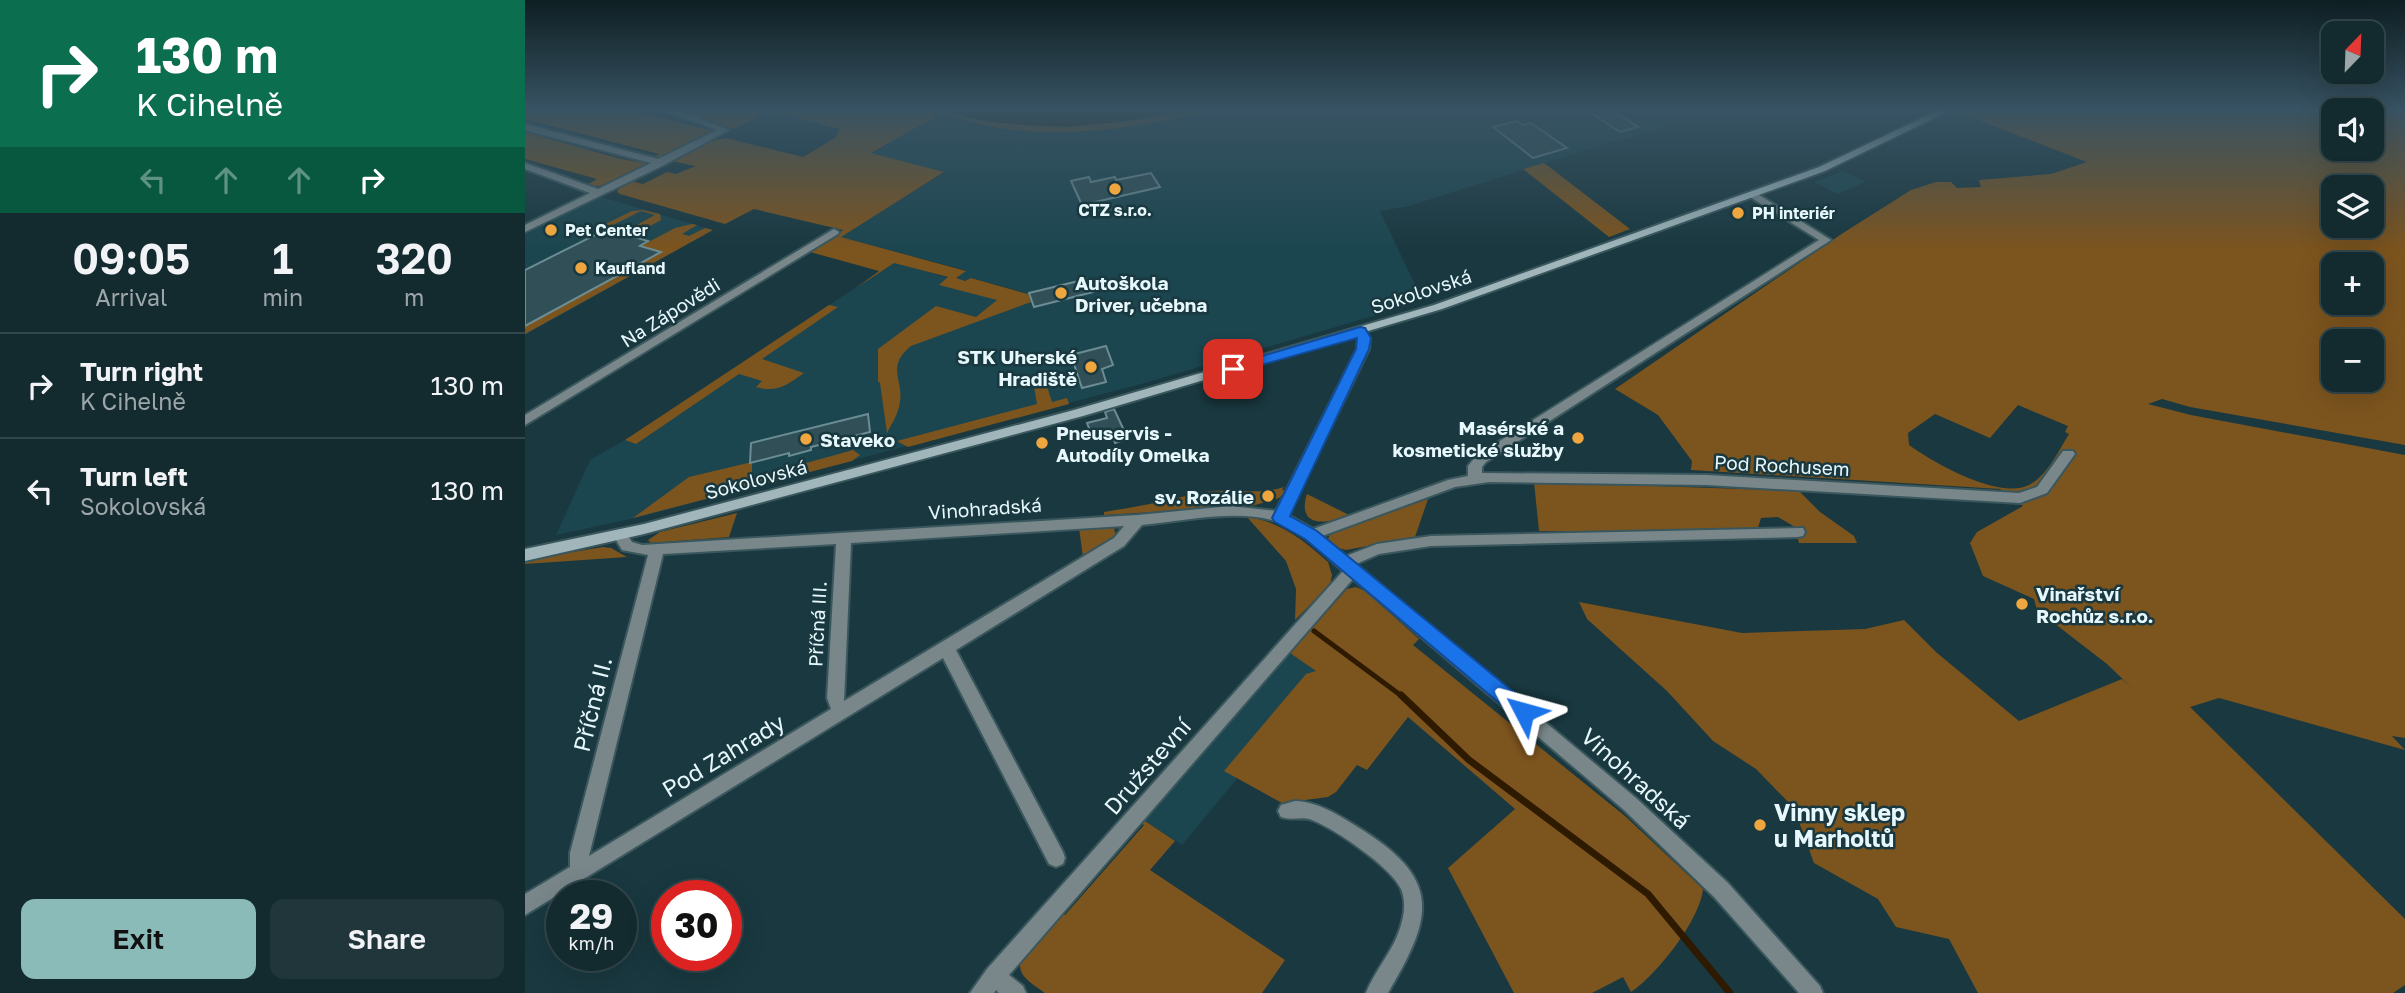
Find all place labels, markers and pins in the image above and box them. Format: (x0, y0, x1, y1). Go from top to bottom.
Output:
marker: CTZ s.r.o. (1107, 181, 1123, 197)
place label: CTZ s.r.o. (1078, 200, 1152, 220)
place label: PH interiér (1752, 203, 1835, 223)
marker: PH interiér (1730, 205, 1746, 221)
place label: Pet Center (565, 220, 648, 240)
marker: Pet Center (543, 222, 559, 238)
place label: Kaufland (595, 258, 665, 278)
marker: Kaufland (573, 260, 589, 276)
place label: Autoškola Driver, učebna (1075, 271, 1207, 316)
marker: Autoškola Driver, učebna (1053, 285, 1069, 301)
pin (1203, 339, 1263, 399)
place label: STK Uherské Hradiště (957, 345, 1077, 390)
marker: STK Uherské Hradiště (1083, 359, 1099, 375)
place label: Masérské a kosmetické služby (1393, 416, 1565, 461)
place label: Pneuservis - Autodíly Omelka (1056, 421, 1210, 466)
place label: Staveko (820, 428, 895, 451)
marker: Masérské a kosmetické služby (1570, 430, 1586, 446)
marker: Staveko (798, 431, 814, 447)
marker: Pneuservis - Autodíly Omelka (1034, 435, 1050, 451)
place label: sv. Rozálie (1155, 485, 1254, 508)
marker: sv. Rozálie (1260, 488, 1276, 504)
place label: Vinařství Rochůz s.r.o. (2036, 582, 2154, 627)
marker: Vinařství Rochůz s.r.o. (2014, 596, 2030, 612)
place label: Vinny sklep u Marholtů (1774, 798, 1905, 852)
marker: Vinny sklep u Marholtů (1752, 817, 1768, 833)

